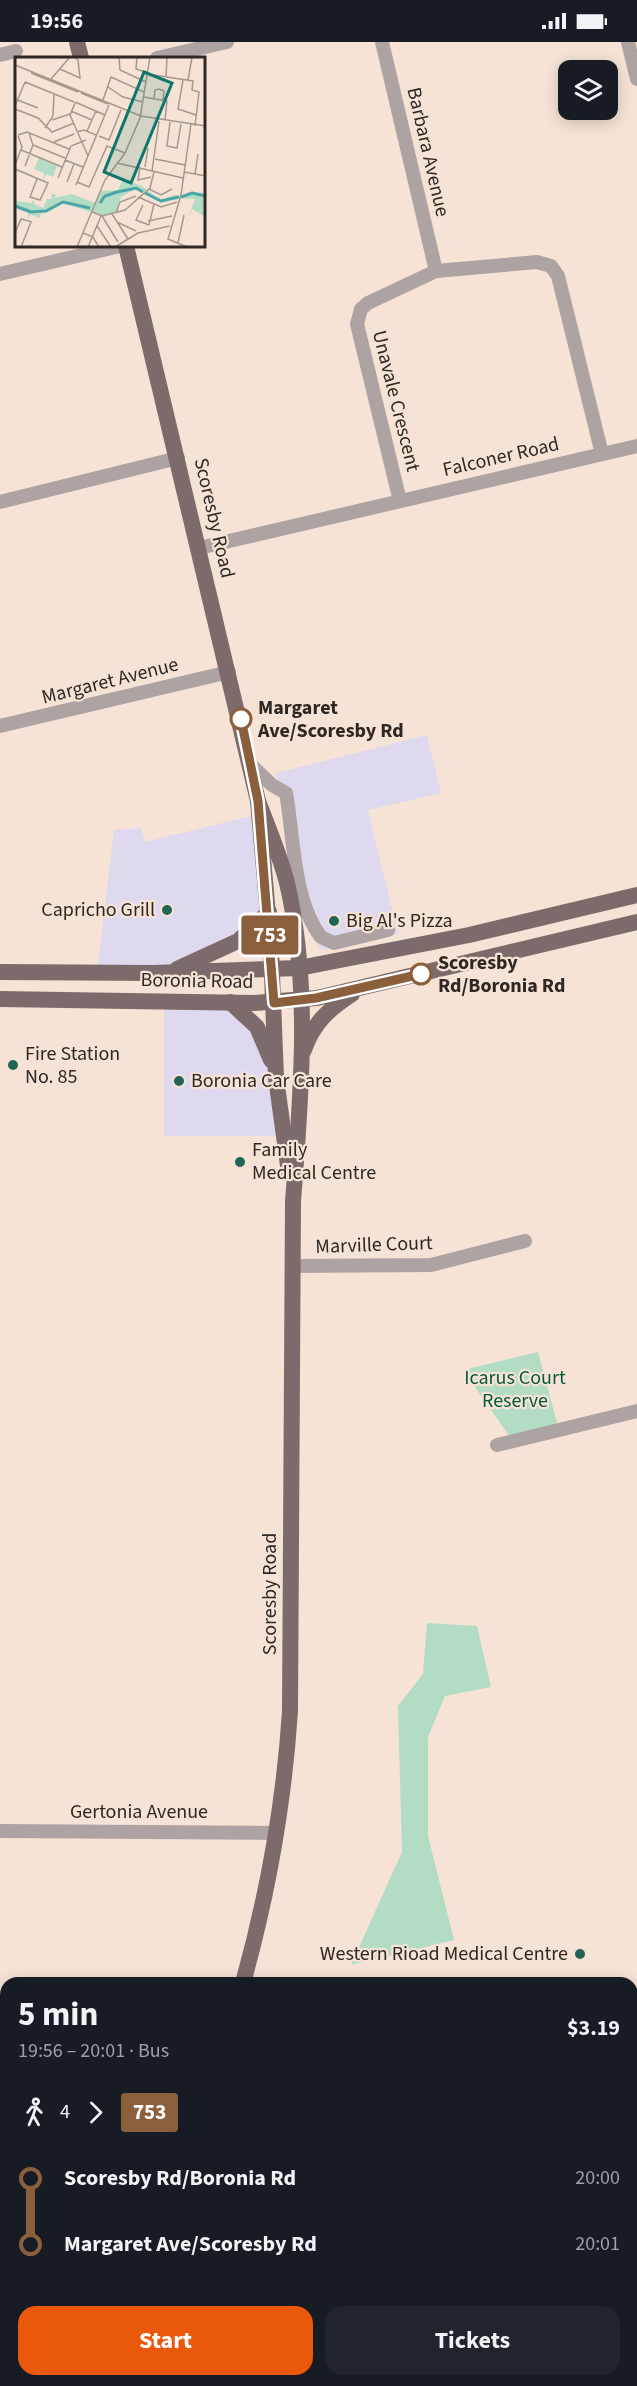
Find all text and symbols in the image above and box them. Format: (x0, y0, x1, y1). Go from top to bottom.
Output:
text: 19:56 (30, 5, 83, 37)
inset map (15, 57, 206, 248)
map controls (558, 60, 618, 120)
button: layers (558, 60, 618, 120)
street label: Barbara Avenue (400, 85, 456, 219)
street label: Unavale Crescent (365, 327, 427, 475)
street label: Falconer Road (440, 430, 562, 484)
street label: Scoresby Road (187, 455, 241, 581)
street label: Margaret Avenue (39, 650, 181, 712)
place label: Margaret Ave/Scoresby Rd (257, 694, 404, 745)
marker: Margaret Ave/Scoresby Rd (230, 708, 252, 730)
place label: Capricho Grill (41, 896, 155, 924)
marker: Capricho Grill (160, 903, 174, 917)
place label: Big Al's Pizza (346, 907, 453, 935)
marker: Big Al's Pizza (327, 914, 341, 928)
line badge: 753 (236, 916, 304, 954)
text: 753 (253, 920, 287, 950)
place label: Scoresby Rd/Boronia Rd (438, 949, 565, 1000)
marker: Scoresby Rd/Boronia Rd (410, 963, 432, 985)
street label: Boronia Road (140, 966, 254, 996)
place label: Fire Station No. 85 (25, 1040, 120, 1091)
marker: Fire Station No. 85 (6, 1058, 20, 1072)
place label: Boronia Car Care (191, 1067, 332, 1095)
marker: Boronia Car Care (172, 1074, 186, 1088)
place label: Family Medical Centre (252, 1136, 376, 1187)
marker: Family Medical Centre (233, 1155, 247, 1169)
street label: Marville Court (315, 1229, 433, 1261)
park label: Icarus Court Reserve (464, 1364, 566, 1415)
street label: Scoresby Road (256, 1533, 284, 1655)
street label: Gertonia Avenue (70, 1798, 208, 1826)
place label: Western Rioad Medical Centre (320, 1940, 568, 1968)
marker: Western Rioad Medical Centre (573, 1947, 587, 1961)
text: 5 min (18, 1991, 98, 2038)
text: $3.19 (567, 2012, 620, 2044)
text: 19:56 – 20:01 · Bus (18, 2037, 169, 2065)
icon: walk (18, 2096, 51, 2129)
icon: forward (79, 2096, 112, 2129)
text: 753 (133, 2097, 166, 2127)
text: 4 (60, 2098, 70, 2126)
text: Scoresby Rd/Boronia Rd (64, 2162, 296, 2194)
text: 20:00 (575, 2164, 620, 2192)
text: Margaret Ave/Scoresby Rd (64, 2228, 317, 2260)
text: 20:01 (575, 2230, 620, 2258)
button: Start (18, 2306, 313, 2375)
button: Tickets (325, 2306, 620, 2375)

